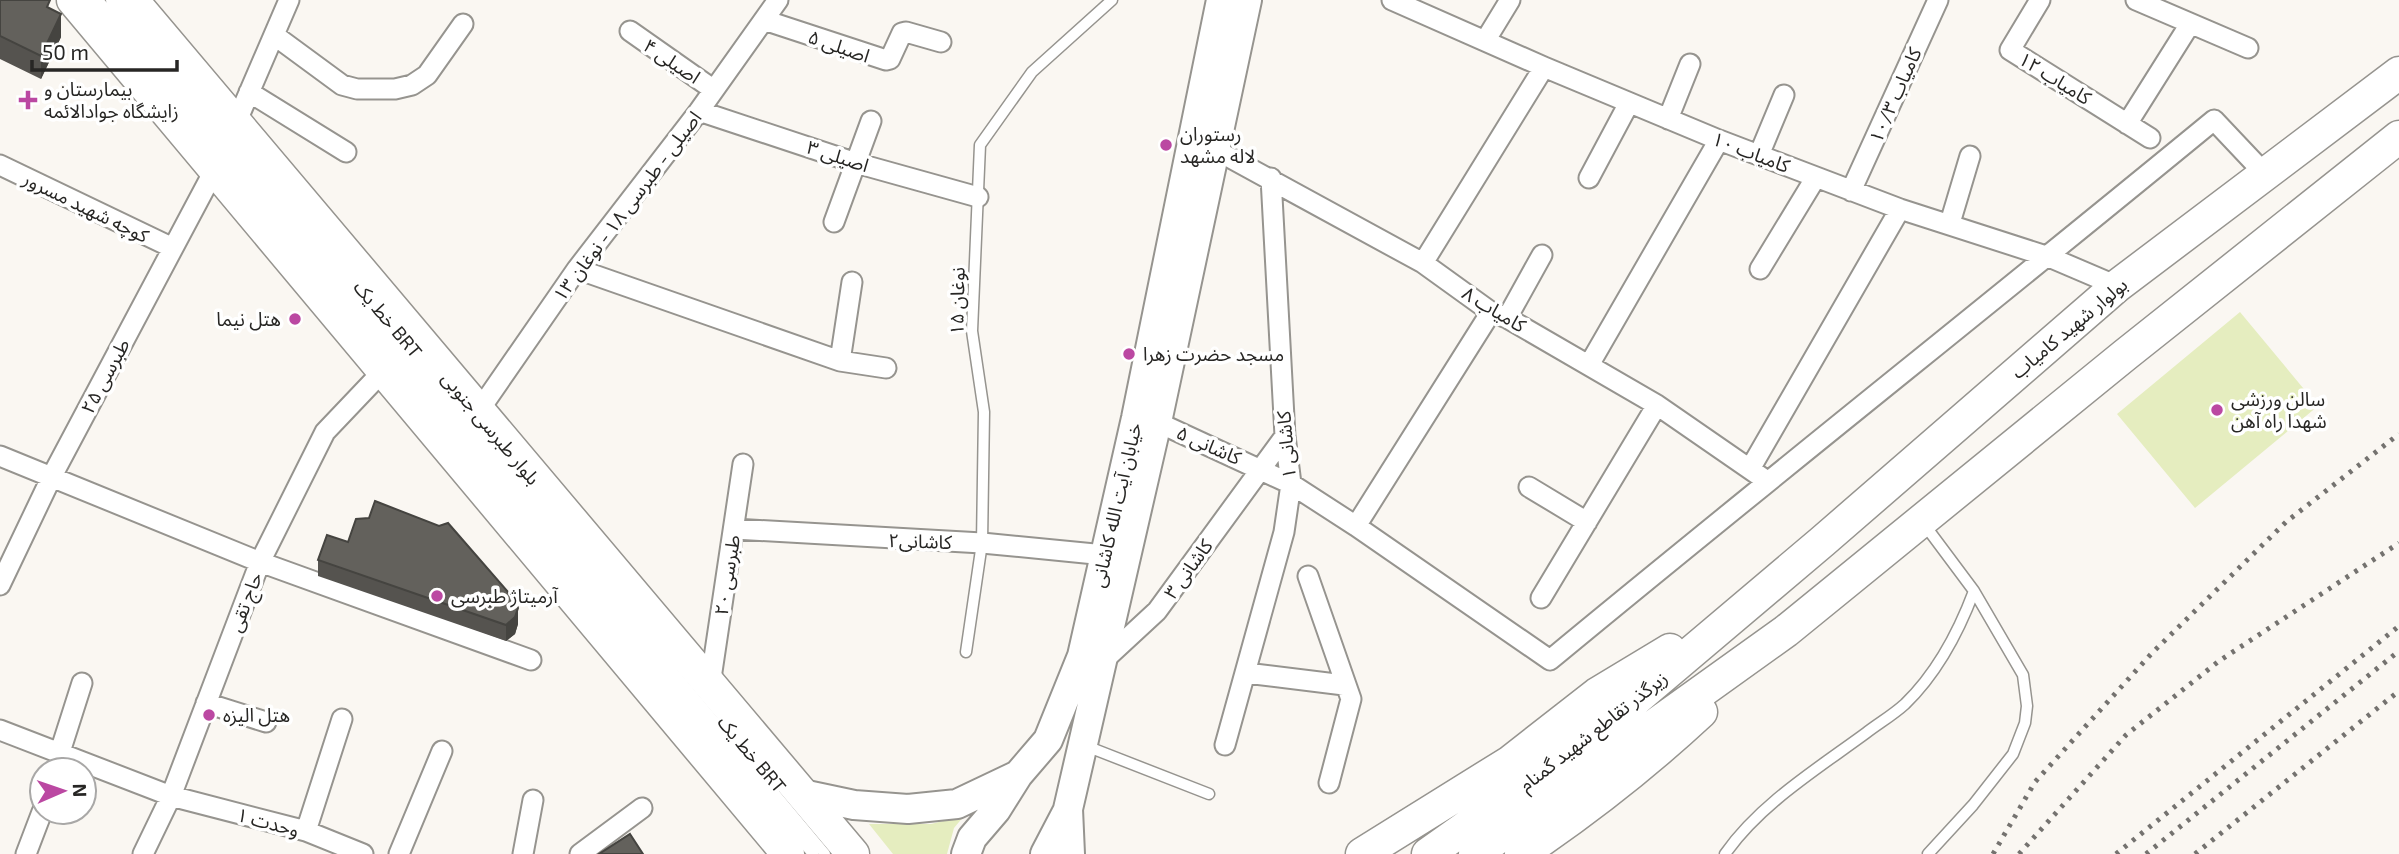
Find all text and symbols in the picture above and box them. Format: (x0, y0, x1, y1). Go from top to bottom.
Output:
street label: اصیلی ۵ (805, 24, 873, 68)
scale bar (32, 28, 177, 72)
street label: اصیلی ۴ (639, 33, 705, 89)
text: 50 m (42, 39, 89, 64)
street label: کامیاب ۱۰/۳ (1863, 43, 1927, 146)
street label: کامیاب ۱۲ (2015, 46, 2097, 110)
place label: بیمارستان و زایشگاه جوادالائمه (44, 77, 179, 123)
marker: بیمارستان و زایشگاه جوادالائمه (18, 90, 38, 110)
street label: اصیلی - طبرسی ۱۸ - نوغان ۱۳ (548, 106, 706, 306)
place label: رستوران لاله مشهد (1180, 122, 1255, 167)
street label: کامیاب ۱۰ (1709, 126, 1794, 178)
street label: اصیلی ۳ (804, 135, 872, 177)
marker: رستوران لاله مشهد (1158, 137, 1174, 153)
street label: کوچه شهید مسرور (18, 166, 154, 249)
street label: نوغان ۱۵ (944, 267, 970, 335)
street label: بولوار شهید کامیاب (2006, 272, 2132, 384)
street label: خط یک BRT (349, 275, 427, 362)
street label: کامیاب ۸ (1458, 281, 1531, 337)
place label: هتل نیما (216, 307, 281, 331)
marker: هتل نیما (287, 311, 303, 327)
street label: طبرسی ۲۵ (75, 334, 135, 417)
place label: مسجد حضرت زهرا (1143, 342, 1284, 366)
marker: مسجد حضرت زهرا (1121, 346, 1137, 362)
street label: بلوار طبرسی جنوبی (437, 366, 545, 490)
place label: سالن ورزشی شهدا راه آهن (2231, 387, 2327, 433)
marker: سالن ورزشی شهدا راه آهن (2209, 402, 2225, 418)
street label: کاشانی ۱ (1271, 409, 1301, 480)
street label: خیابان آیت الله کاشانی (1085, 420, 1147, 590)
street label: کاشانی ۵ (1173, 420, 1246, 470)
street label: کاشانی۲ (888, 528, 953, 554)
street label: طبرسی ۲۰ (709, 533, 745, 617)
street label: کاشانی ۳ (1158, 534, 1218, 604)
street label: حاج تقی (223, 569, 269, 636)
place label: آرمیتاژ طبرسی (451, 584, 559, 608)
marker: آرمیتاژ طبرسی (429, 588, 445, 604)
street label: زیرگذر تقاطع شهید گمنام (1514, 666, 1674, 799)
place label: هتل الیزه (223, 703, 290, 727)
marker: هتل الیزه (201, 707, 217, 723)
street label: خط یک BRT (713, 710, 791, 797)
north arrow (28, 756, 98, 826)
text: N (69, 783, 92, 798)
street label: وحدت ۱ (234, 802, 302, 842)

